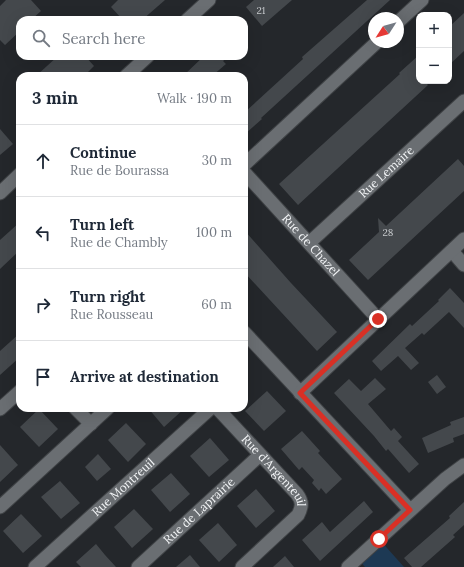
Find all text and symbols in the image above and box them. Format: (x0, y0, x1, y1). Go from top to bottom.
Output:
house number: 21 (256, 4, 266, 17)
north arrow (368, 12, 404, 48)
map controls (416, 12, 452, 84)
button: + (416, 12, 452, 48)
search box (16, 16, 248, 60)
icon: search (30, 27, 52, 49)
text: Search here (62, 29, 145, 48)
button: − (416, 48, 452, 84)
text: 3 min (32, 87, 78, 109)
text: Walk · 190 m (157, 90, 232, 107)
street label: Rue Lemaire (355, 142, 417, 201)
text: Continue (70, 143, 136, 162)
icon: ahead (32, 150, 54, 172)
text: 30 m (202, 152, 232, 169)
text: Rue de Bourassa (70, 162, 169, 179)
street label: Rue de Chazel (279, 211, 343, 279)
text: Turn left (70, 215, 134, 234)
icon: left (32, 222, 54, 244)
text: 100 m (196, 224, 232, 241)
house number: 28 (383, 226, 394, 239)
text: Rue de Chambly (70, 234, 168, 251)
text: Turn right (70, 287, 146, 306)
icon: right (32, 294, 54, 316)
text: 60 m (201, 296, 232, 313)
text: Rue Rousseau (70, 306, 153, 323)
route end (369, 310, 387, 328)
icon: arrive (32, 366, 54, 388)
text: Arrive at destination (70, 367, 219, 386)
street label: Rue d'Argenteuil (239, 431, 309, 506)
street label: Rue Montreuil (88, 455, 158, 519)
street label: Rue de Laprairie (160, 474, 238, 547)
route start (370, 530, 388, 548)

